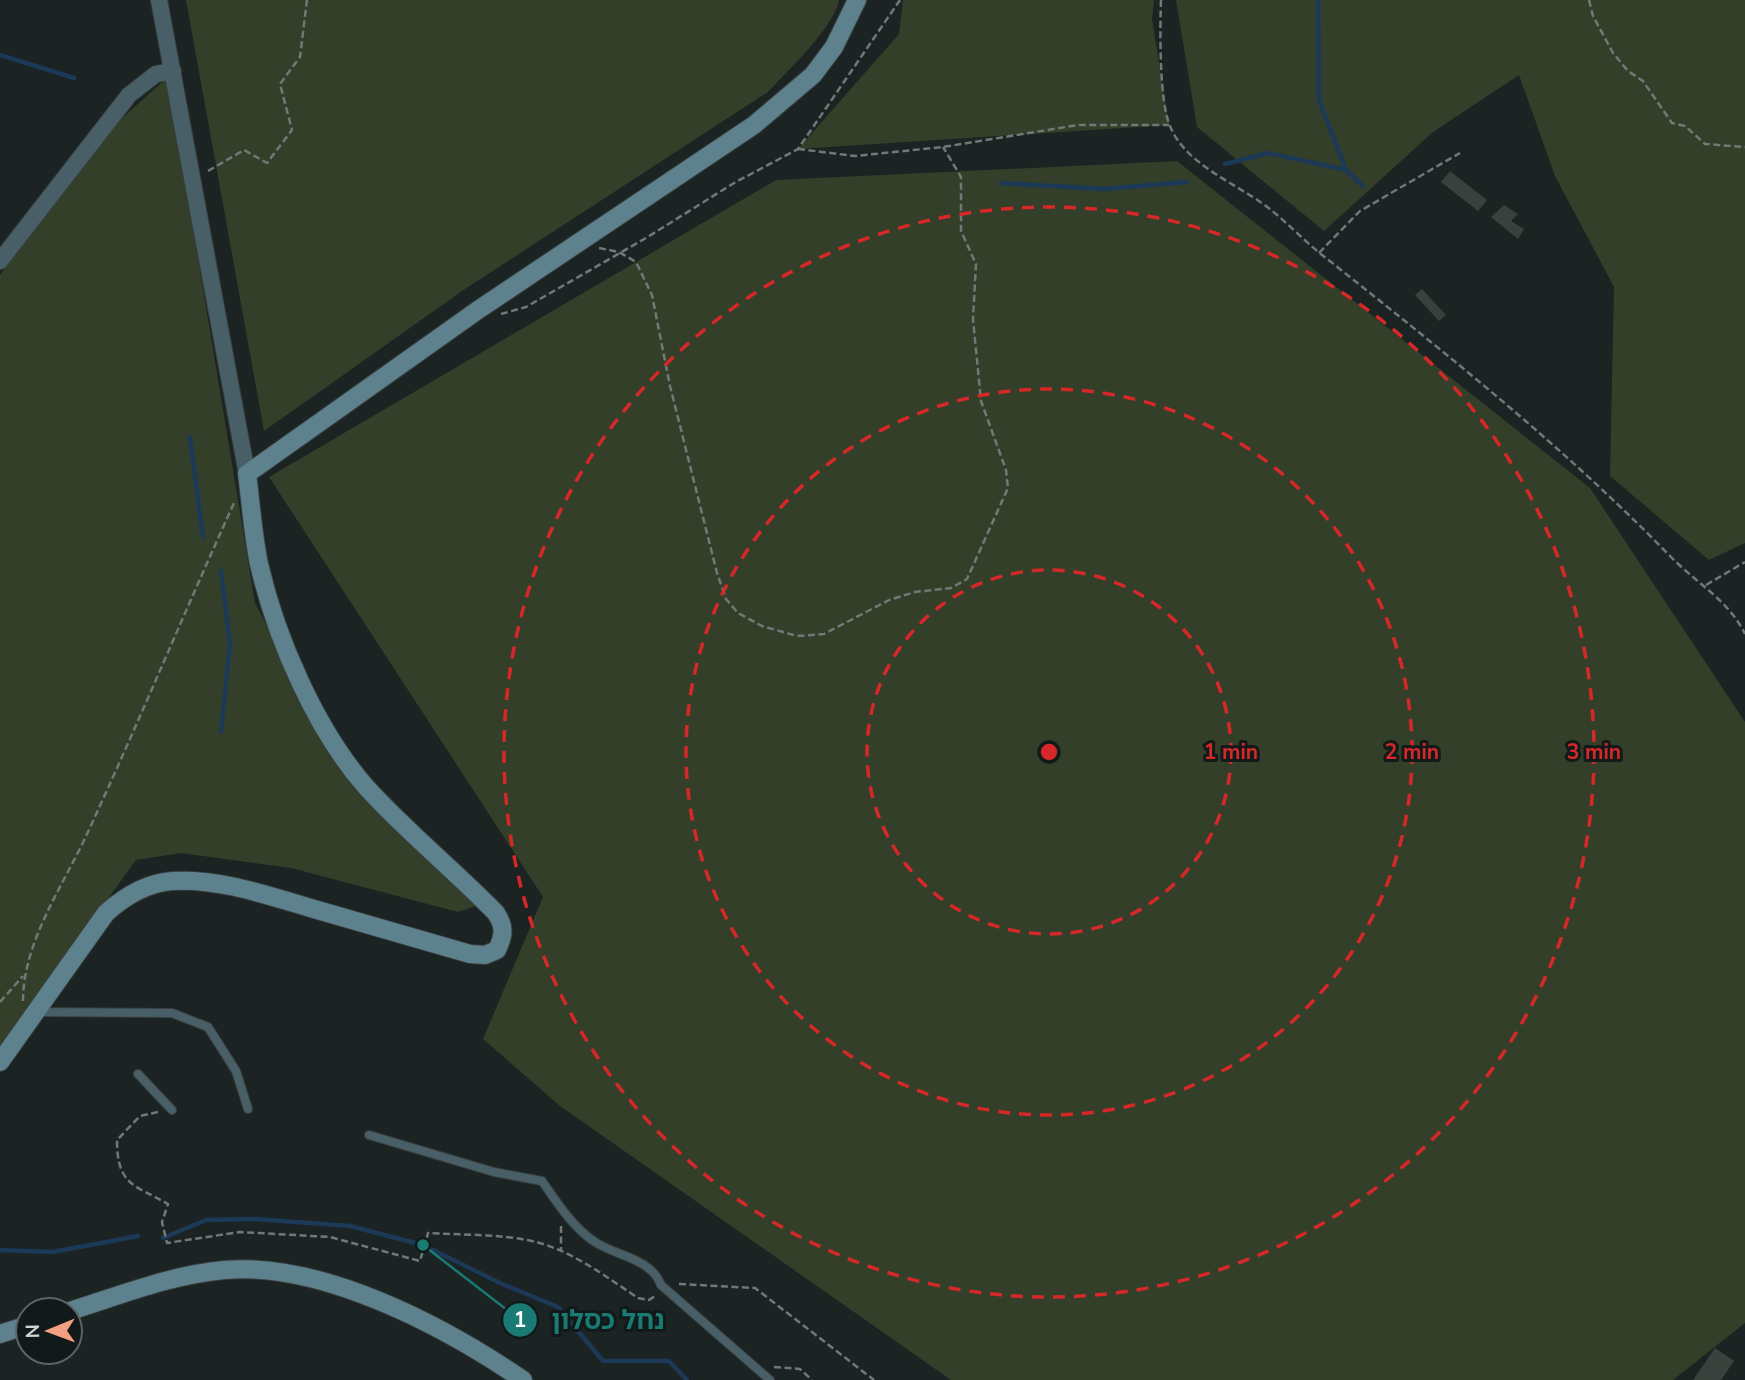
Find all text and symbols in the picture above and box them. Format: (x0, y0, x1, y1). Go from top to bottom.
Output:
text: 1 min (1204, 738, 1258, 766)
text: 2 min (1385, 738, 1439, 766)
text: 3 min (1567, 738, 1621, 766)
centre of rings (1037, 740, 1061, 764)
north arrow (14, 1296, 84, 1366)
callout: נחל כסלון (503, 1296, 679, 1343)
text: נחל כסלון (551, 1303, 665, 1338)
text: 1 (514, 1306, 526, 1334)
text: N (20, 1324, 46, 1339)

